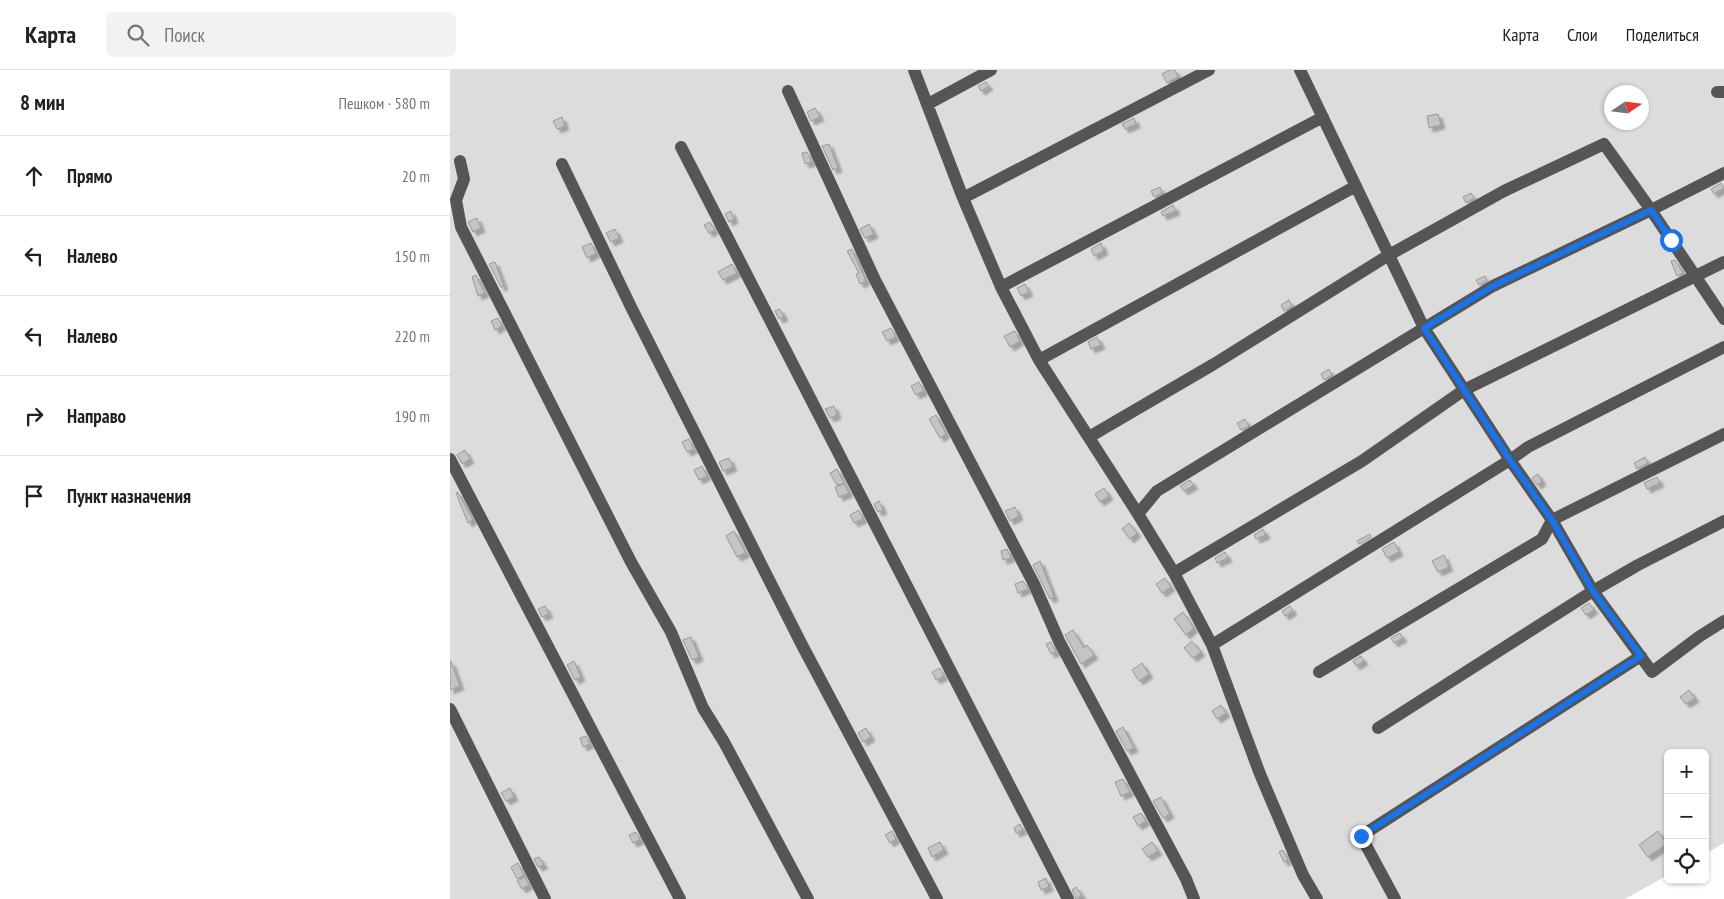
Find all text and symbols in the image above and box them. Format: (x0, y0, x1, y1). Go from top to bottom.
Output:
search box (106, 12, 456, 57)
text: Карта (25, 19, 76, 50)
icon: search (124, 21, 152, 49)
text: Поиск (164, 23, 205, 47)
text: Карта (1502, 23, 1539, 46)
text: Слои (1567, 23, 1598, 46)
text: Поделиться (1626, 23, 1699, 46)
north arrow (1604, 85, 1649, 130)
text: 8 мин (20, 89, 65, 116)
text: Пешком · 580 m (339, 93, 430, 113)
icon: ahead (20, 162, 48, 190)
text: Прямо (67, 164, 112, 188)
text: 20 m (402, 166, 430, 186)
route start (1660, 229, 1683, 252)
icon: left (20, 242, 48, 270)
text: Налево (67, 244, 118, 268)
text: 150 m (395, 246, 430, 266)
icon: left (20, 322, 48, 350)
text: Налево (67, 324, 118, 348)
text: 220 m (395, 326, 430, 346)
icon: right (20, 402, 48, 430)
text: Направо (67, 404, 126, 428)
text: 190 m (395, 406, 430, 426)
icon: arrive (20, 482, 48, 510)
text: Пункт назначения (67, 484, 191, 508)
map controls (1664, 749, 1709, 884)
button: + (1664, 749, 1709, 794)
button: − (1664, 794, 1709, 839)
route end (1350, 825, 1373, 848)
button: locate (1664, 839, 1709, 884)

